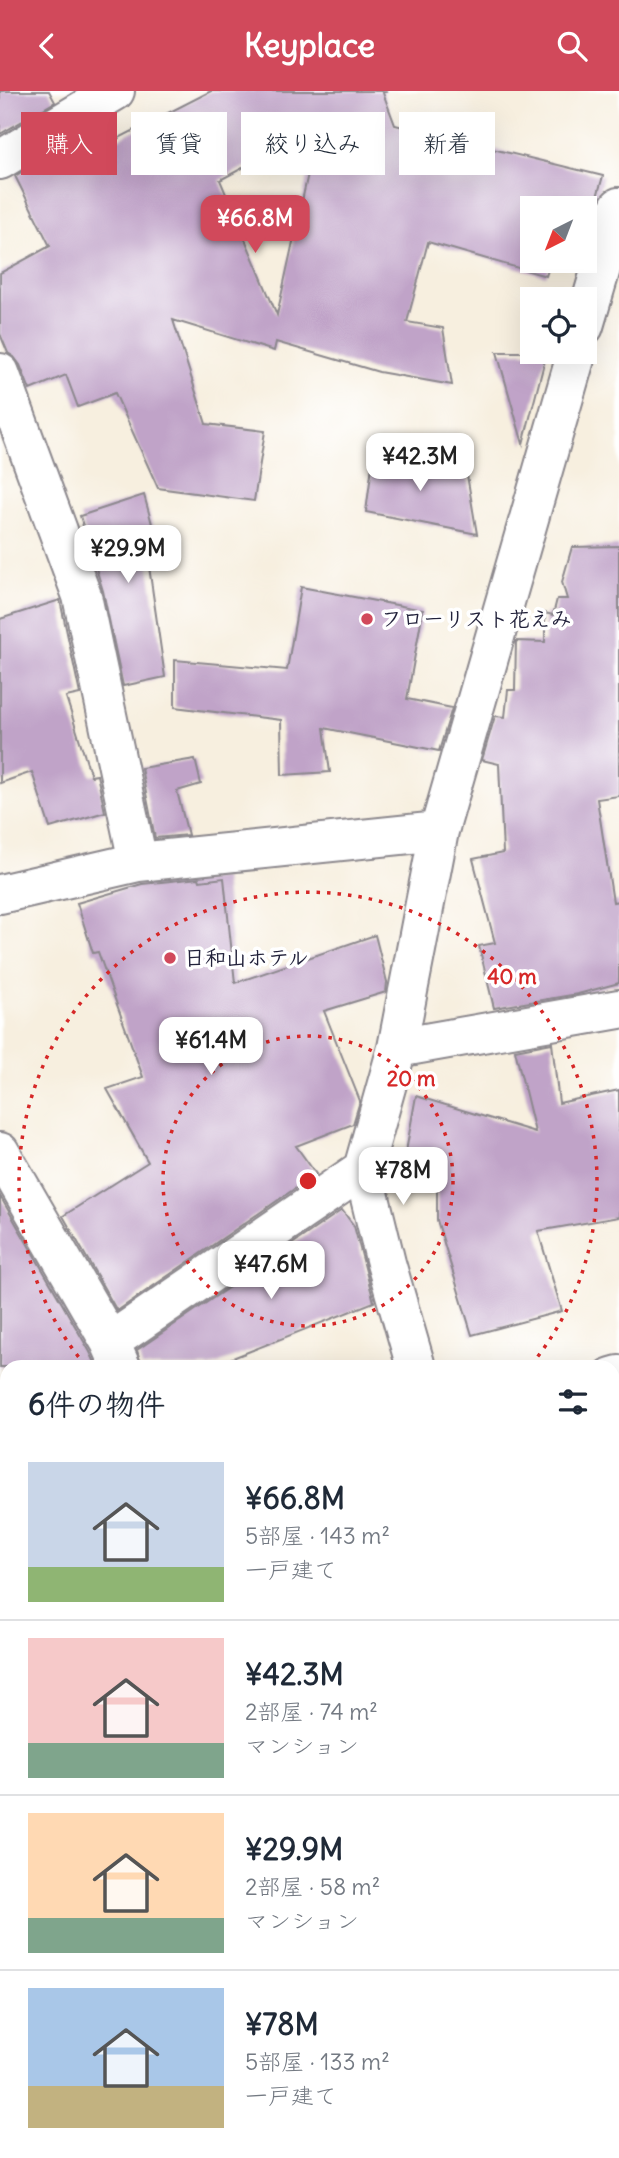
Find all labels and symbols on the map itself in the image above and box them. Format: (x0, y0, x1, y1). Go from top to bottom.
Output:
pin: ¥66.8M (198, 195, 312, 255)
north arrow (520, 196, 597, 273)
pin: ¥42.3M (363, 433, 477, 493)
pin: ¥29.9M (71, 525, 185, 585)
place label: フローリスト花えみ (381, 605, 572, 632)
marker: フローリスト花えみ (359, 611, 375, 627)
place label: 日和山ホテル (184, 944, 309, 971)
marker: 日和山ホテル (162, 950, 178, 966)
text: 40 m (487, 963, 537, 990)
pin: ¥61.4M (154, 1017, 268, 1077)
text: 20 m (387, 1065, 436, 1092)
pin: ¥78M (362, 1147, 444, 1207)
centre of rings (296, 1169, 320, 1193)
pin: ¥47.6M (214, 1241, 328, 1301)

